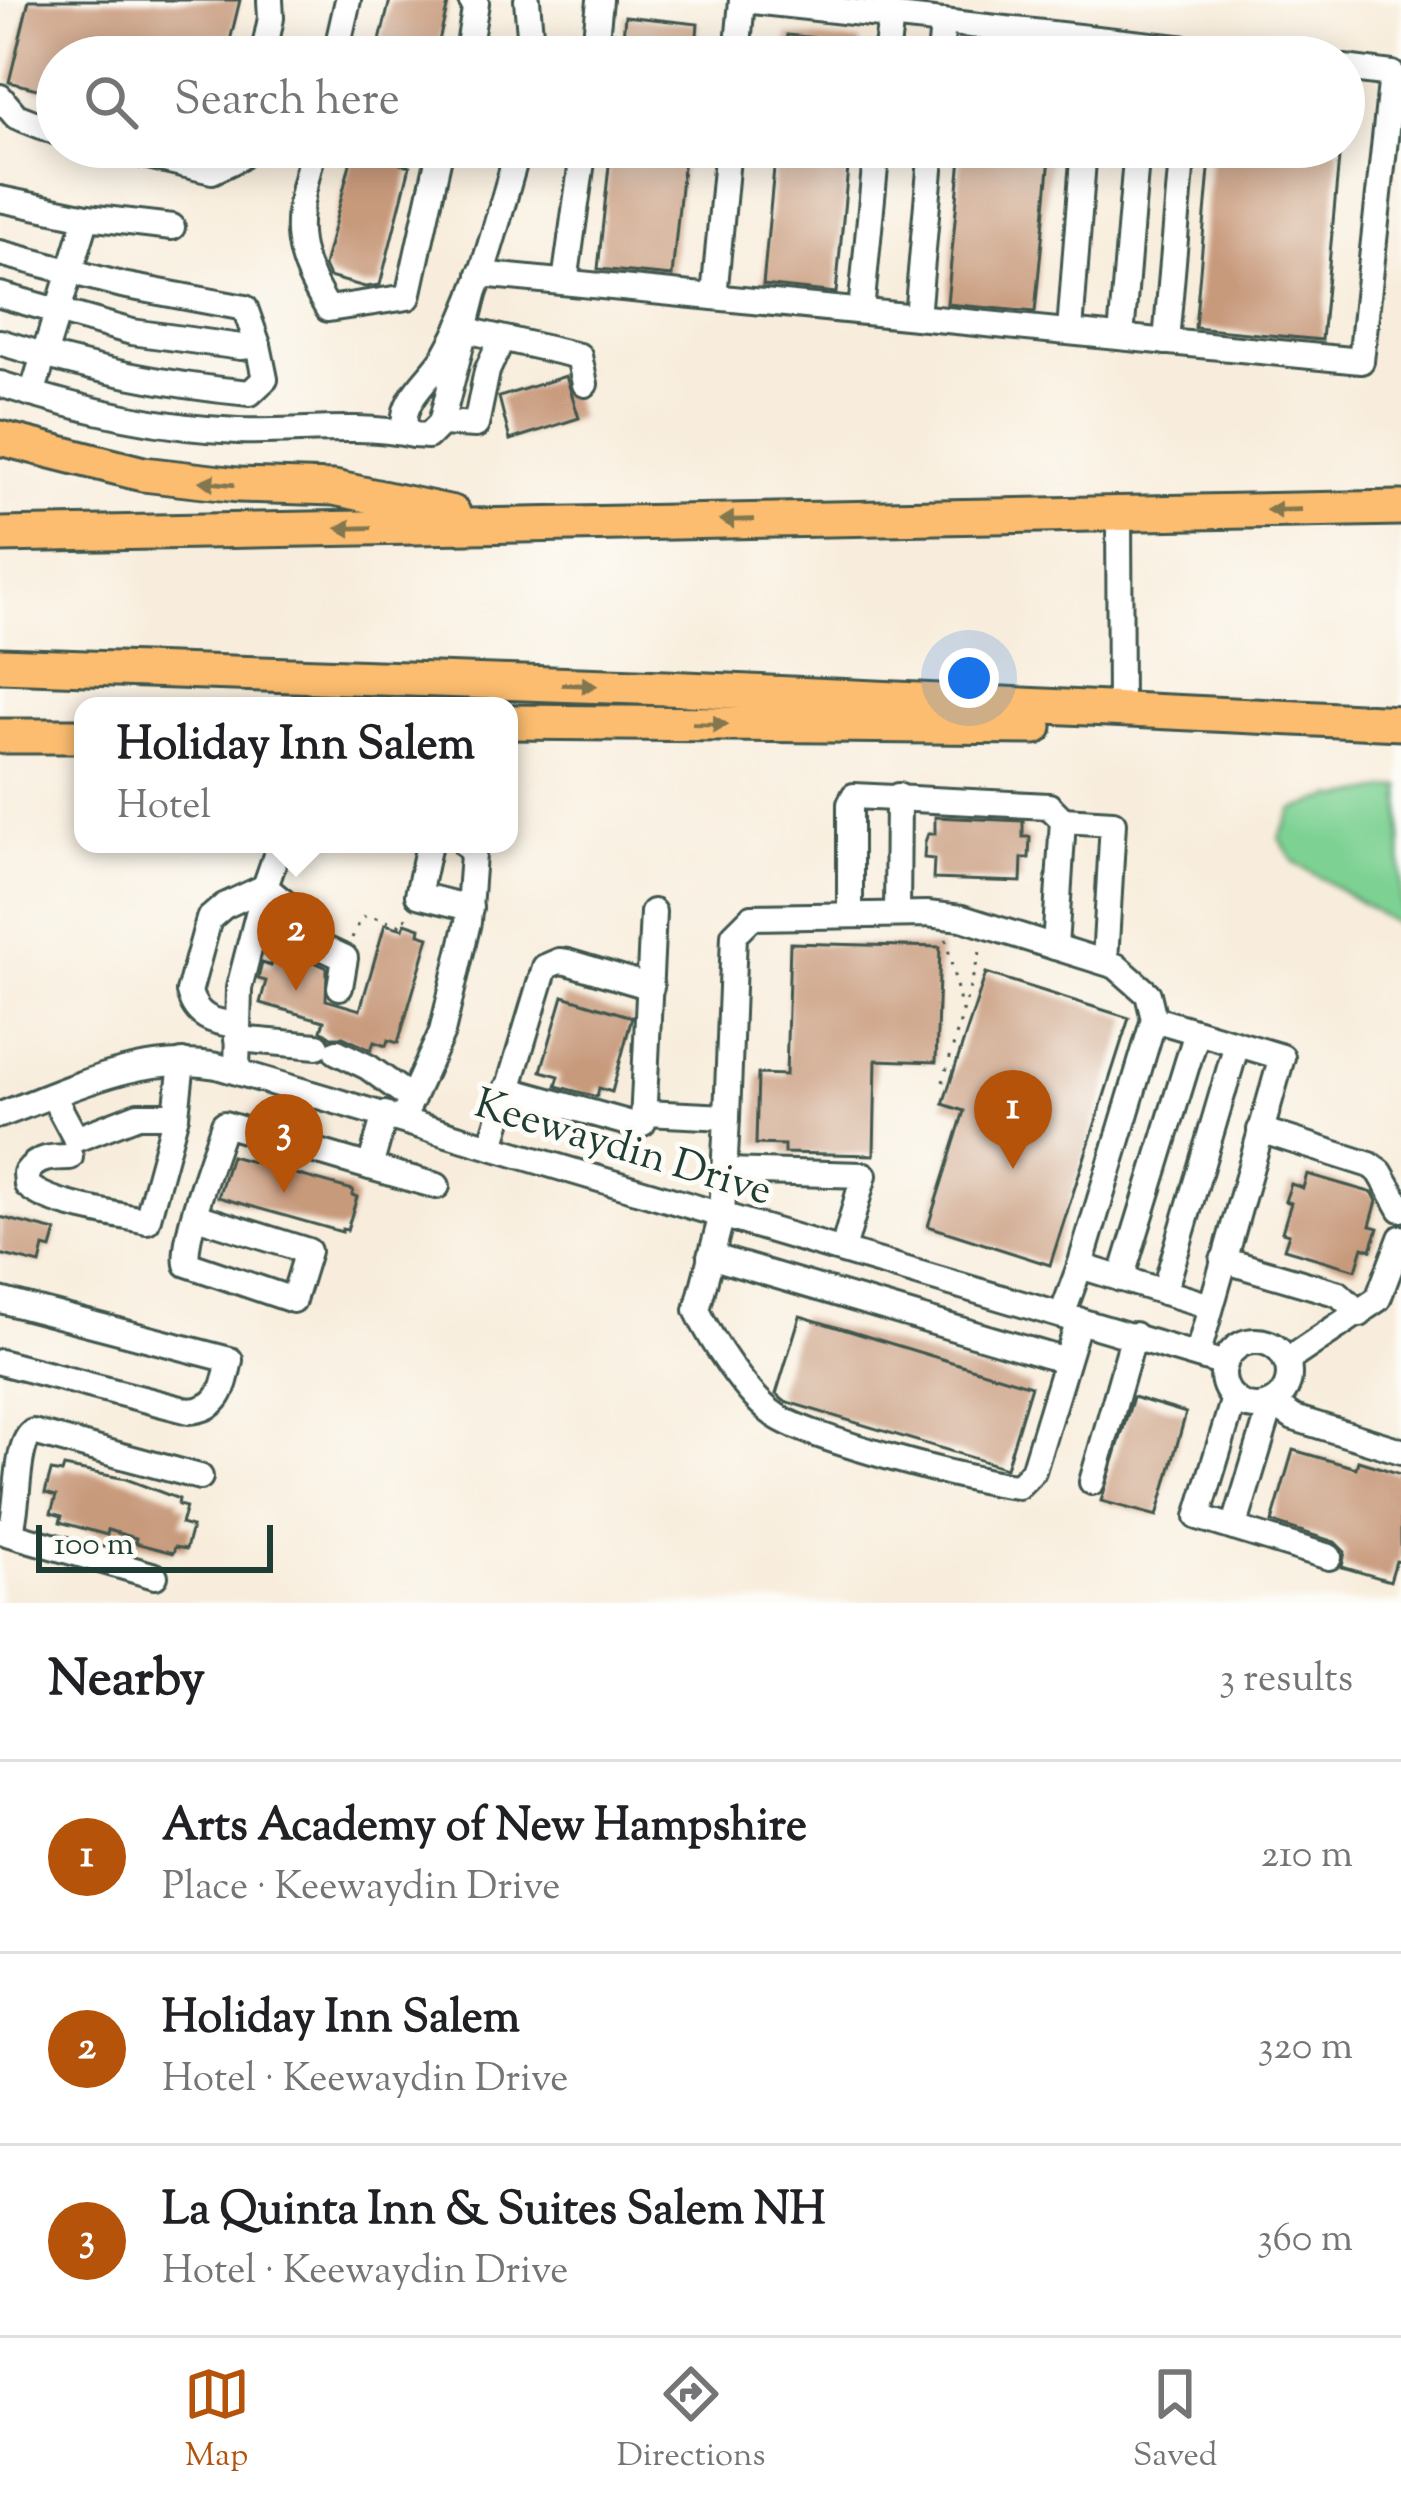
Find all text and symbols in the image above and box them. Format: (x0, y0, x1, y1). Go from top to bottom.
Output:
search box (36, 36, 1365, 168)
icon: search (78, 69, 144, 135)
text: Search here (174, 70, 400, 135)
one-way arrow (198, 473, 235, 492)
one-way arrow (1264, 500, 1302, 520)
one-way arrow (717, 511, 755, 530)
one-way arrow (334, 518, 372, 538)
your location (939, 648, 999, 708)
one-way arrow (561, 676, 599, 695)
popup (74, 697, 518, 853)
one-way arrow (692, 714, 730, 734)
text: Holiday Inn Salem (117, 715, 475, 780)
text: Hotel (117, 780, 211, 836)
pin: 2 (257, 892, 335, 991)
pin: 1 (974, 1070, 1052, 1169)
street label: Keewaydin Drive (467, 1076, 779, 1223)
pin: 3 (245, 1094, 323, 1193)
scale bar (36, 1519, 273, 1572)
text: 100 m (54, 1522, 134, 1570)
text: Nearby (48, 1645, 205, 1718)
text: 3 results (1219, 1653, 1353, 1709)
text: Arts Academy of New Hampshire (162, 1796, 807, 1861)
text: 1 (80, 1829, 94, 1885)
text: 210 m (1261, 1829, 1353, 1885)
text: Place · Keewaydin Drive (162, 1861, 560, 1917)
text: Holiday Inn Salem (162, 1988, 520, 2053)
text: 2 (78, 2021, 96, 2077)
text: 320 m (1258, 2021, 1353, 2077)
text: Hotel · Keewaydin Drive (162, 2053, 569, 2109)
text: La Quinta Inn & Suites Salem NH (162, 2180, 825, 2245)
text: 3 (79, 2213, 95, 2269)
text: 360 m (1257, 2213, 1353, 2269)
text: Hotel · Keewaydin Drive (162, 2245, 569, 2301)
tab: Map (184, 2361, 250, 2481)
tab: Directions (617, 2361, 766, 2481)
tab: Saved (1133, 2361, 1217, 2481)

